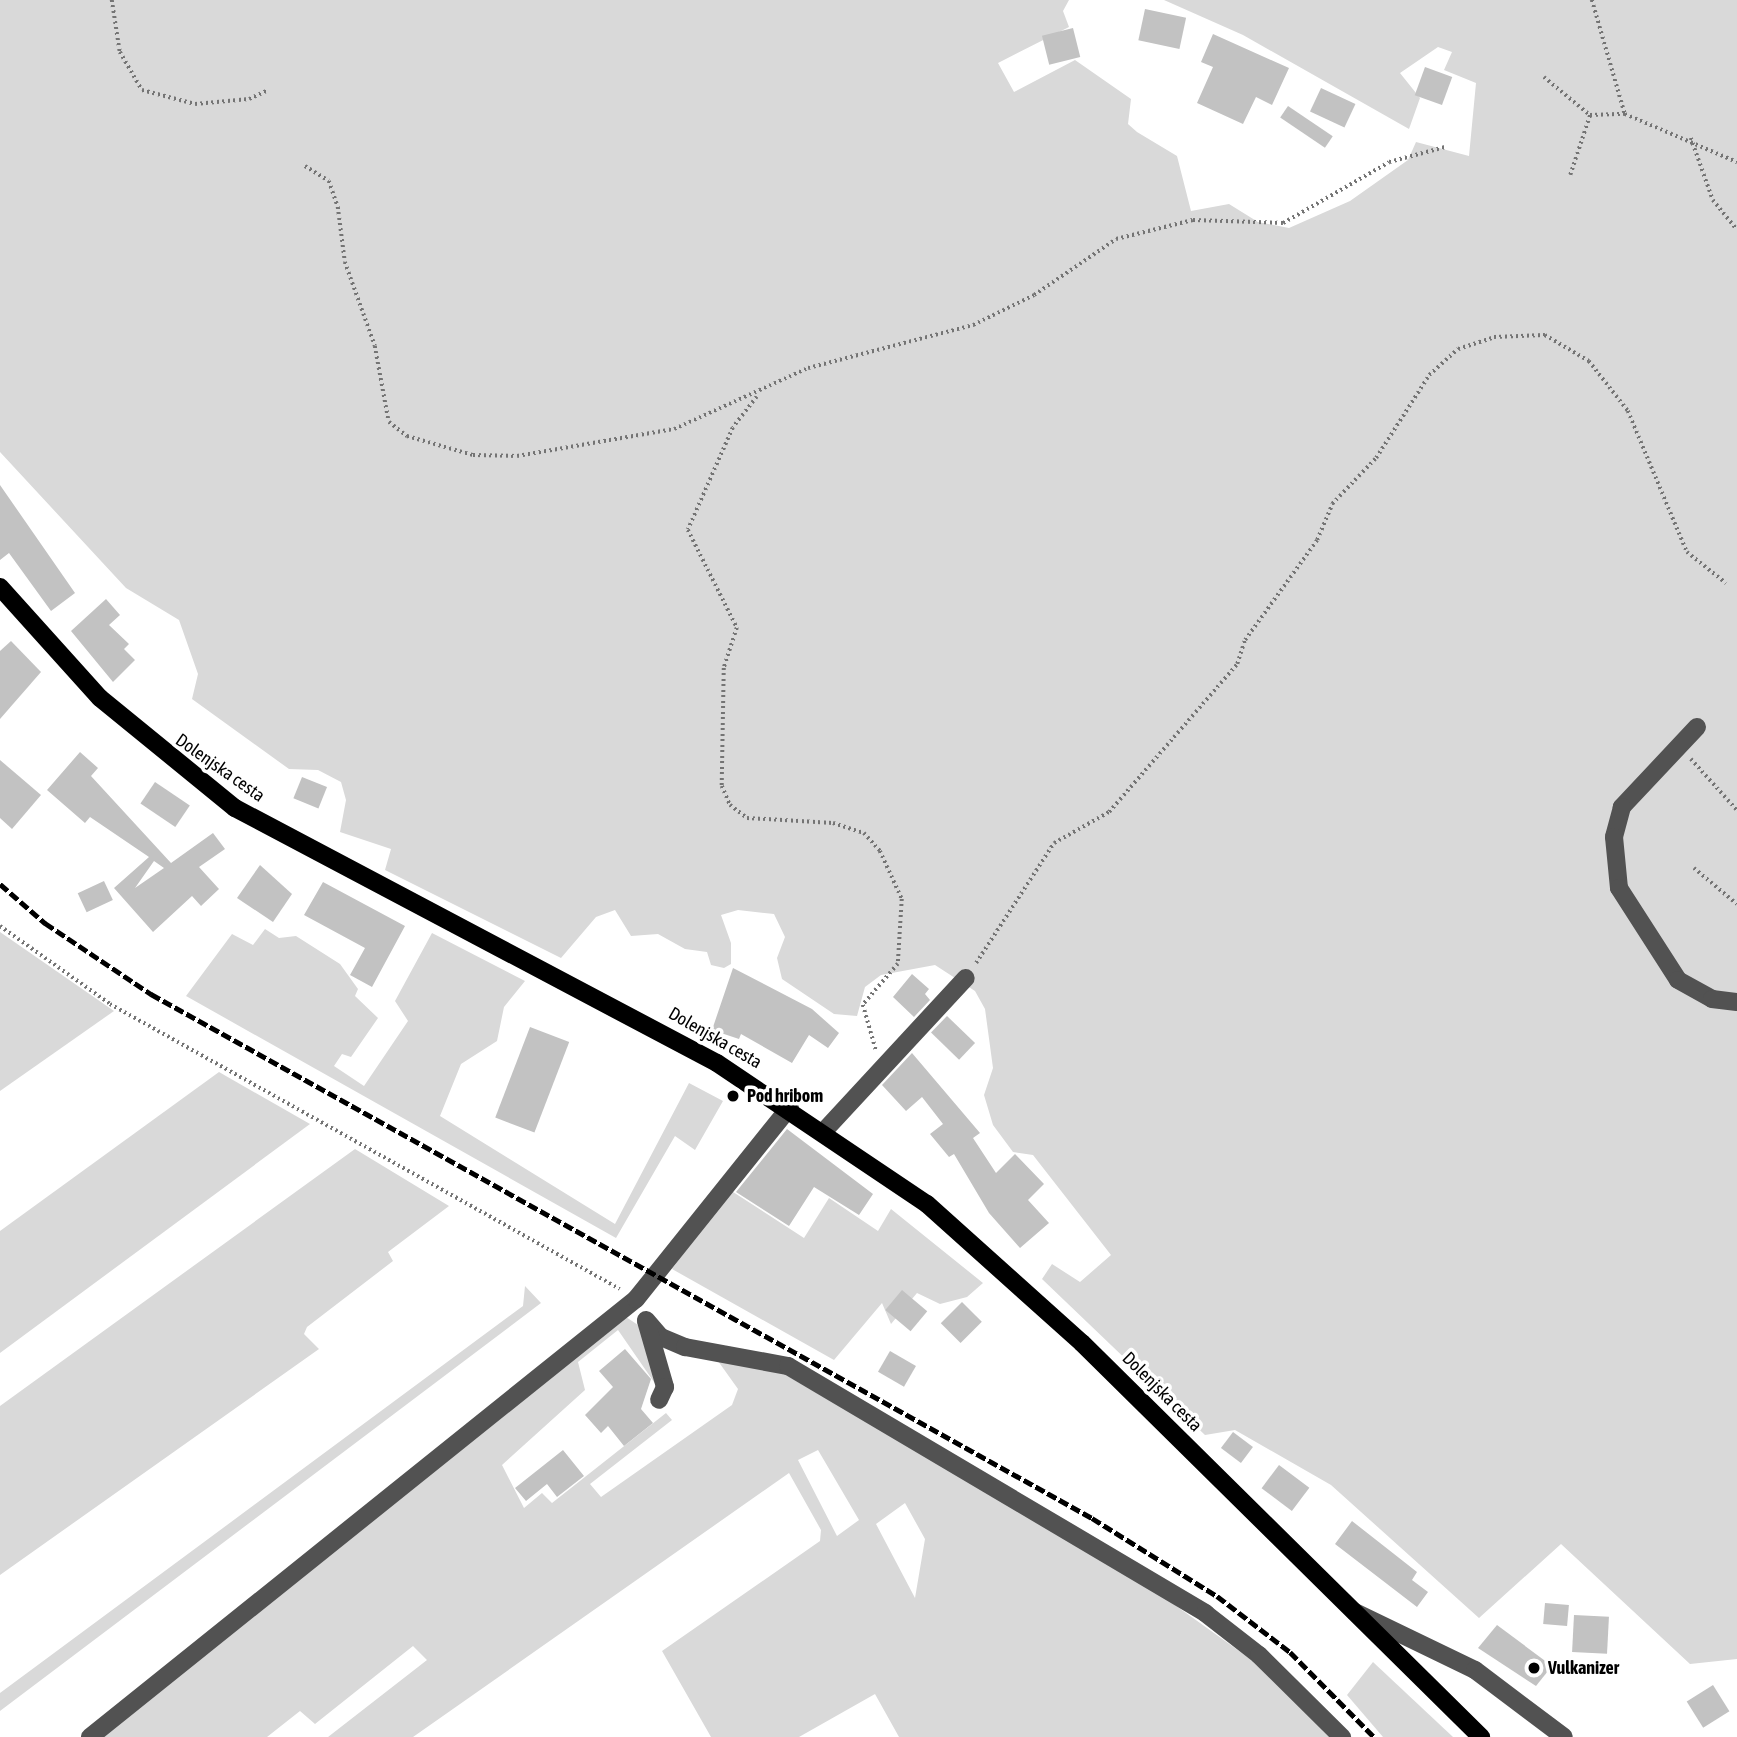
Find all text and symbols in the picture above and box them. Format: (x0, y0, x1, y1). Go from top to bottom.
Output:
street label: Dolenjska cesta (171, 729, 269, 807)
street label: Dolenjska cesta (665, 1003, 765, 1073)
place label: Pod hribom (747, 1085, 823, 1107)
marker: Pod hribom (725, 1088, 741, 1104)
street label: Dolenjska cesta (1118, 1348, 1206, 1436)
place label: Vulkanizer (1548, 1657, 1619, 1679)
marker: Vulkanizer (1526, 1660, 1542, 1676)

